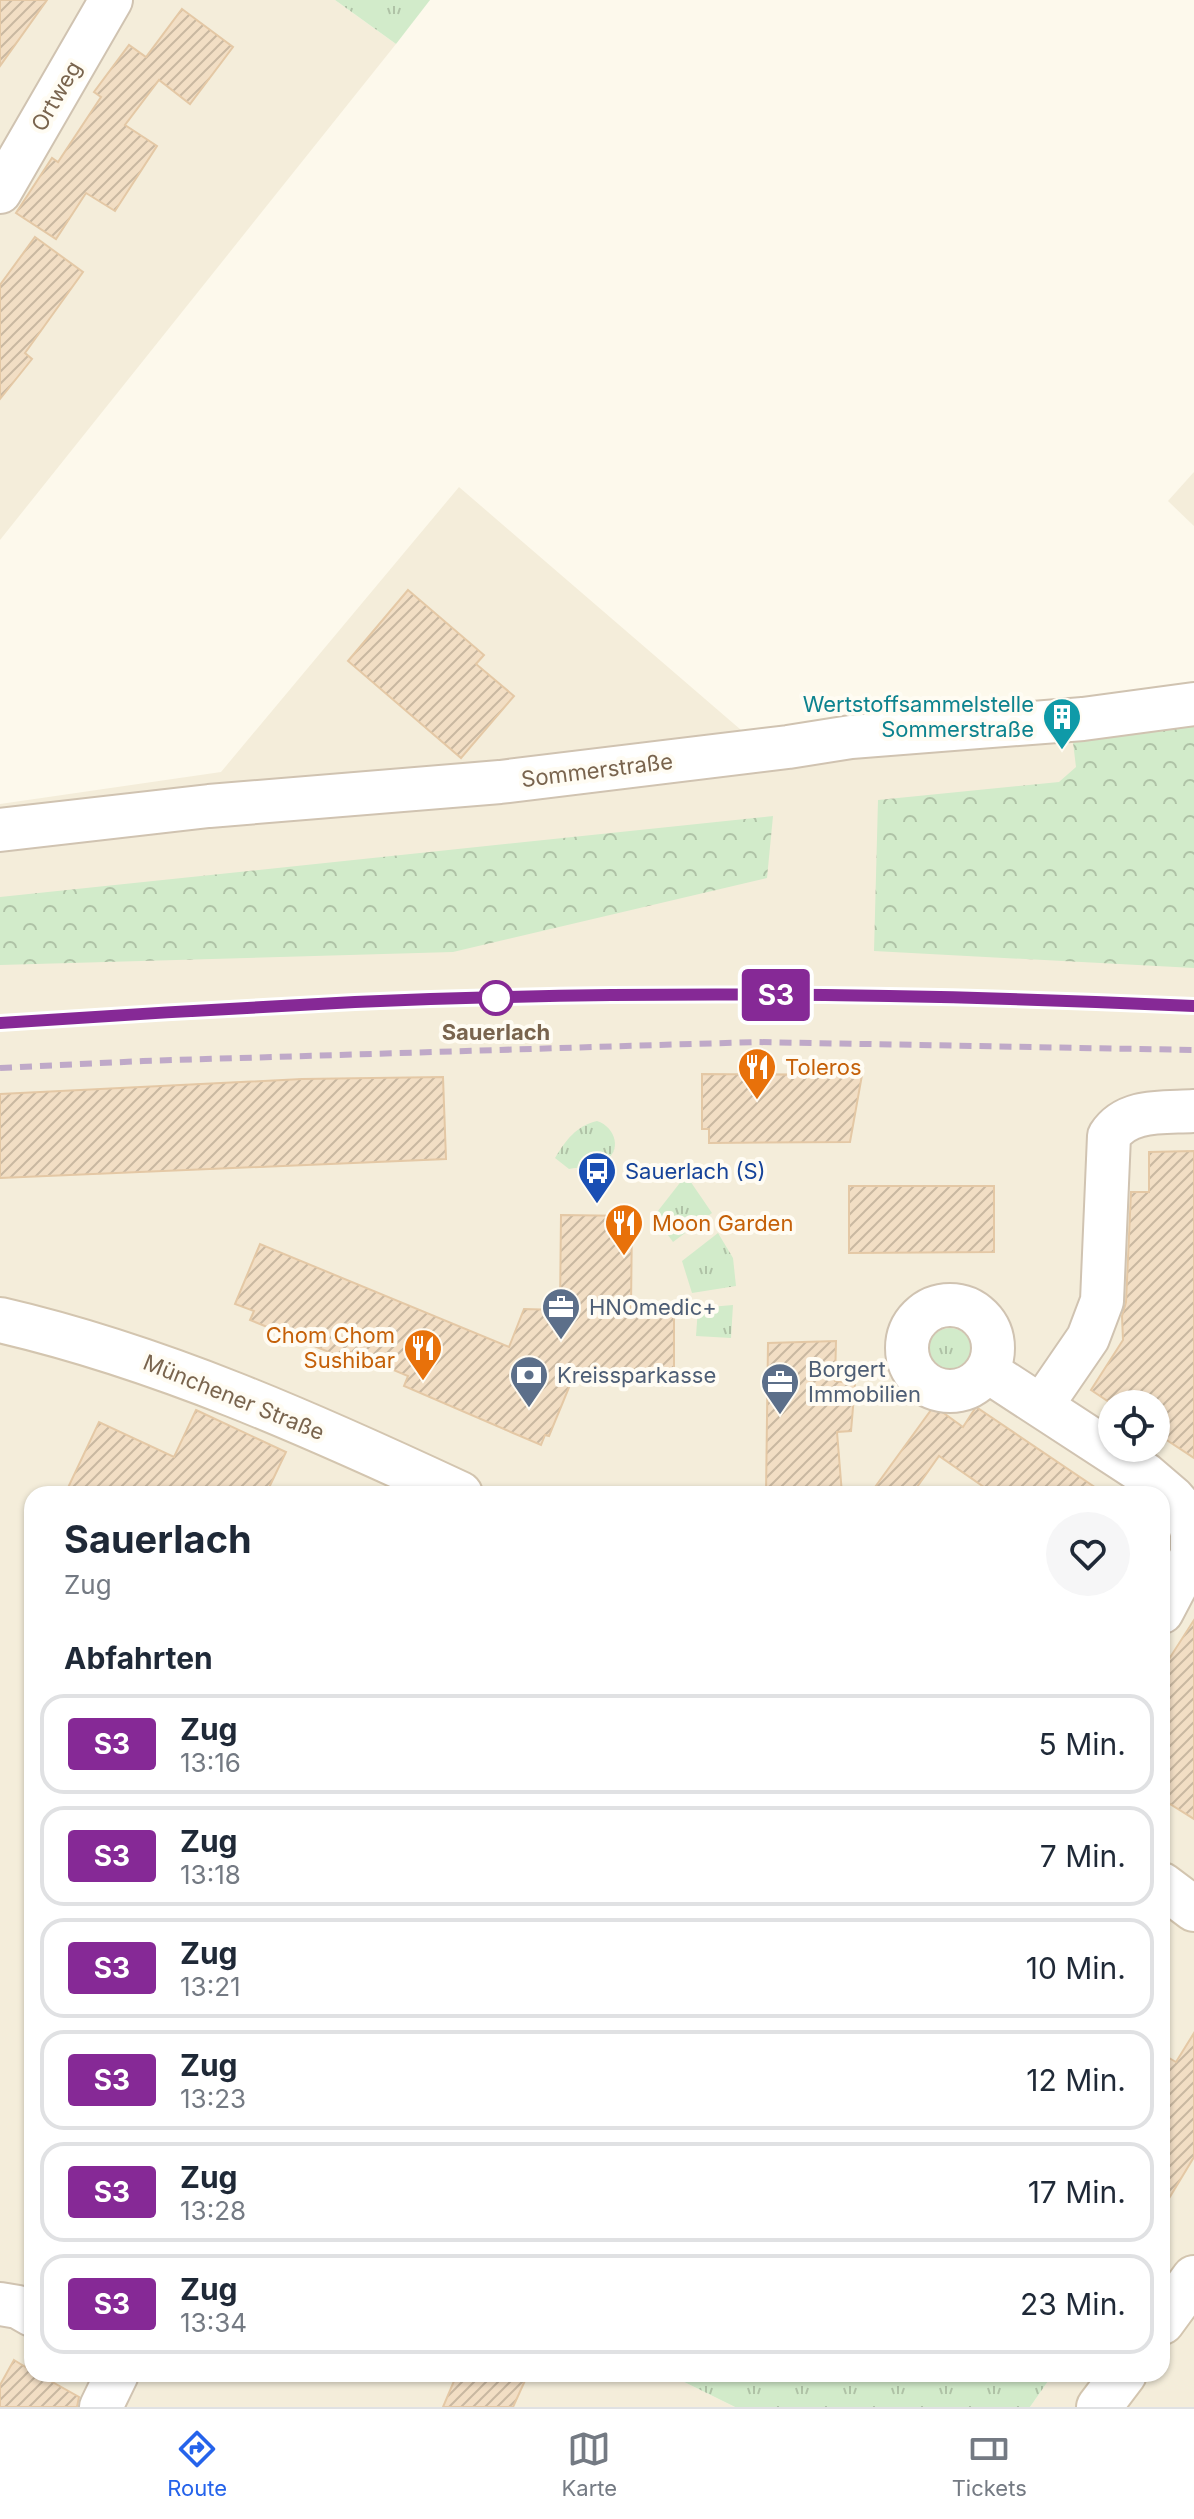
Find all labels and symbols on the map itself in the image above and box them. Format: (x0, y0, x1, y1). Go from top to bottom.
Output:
street label: Ortweg (26, 56, 86, 136)
place label: Wertstoffsammelstelle Sommerstraße (803, 691, 1034, 742)
building icon: Wertstoffsammelstelle Sommerstraße (1041, 696, 1083, 751)
street label: Sommerstraße (520, 748, 674, 792)
line badge: S3 (740, 969, 812, 1021)
marker: Sauerlach (479, 981, 513, 1015)
place label: Sauerlach (442, 1019, 550, 1045)
restaurant icon: Toleros (736, 1046, 778, 1101)
place label: Toleros (785, 1054, 862, 1080)
bus stop icon: Sauerlach (S) (576, 1150, 618, 1205)
place label: Sauerlach (S) (625, 1158, 766, 1184)
restaurant icon: Moon Garden (603, 1202, 645, 1257)
place label: Moon Garden (652, 1210, 793, 1236)
office icon: HNOmedic+ (540, 1286, 582, 1341)
place label: HNOmedic+ (589, 1294, 717, 1320)
place label: Chom Chom Sushibar (266, 1322, 395, 1373)
restaurant icon: Chom Chom Sushibar (402, 1327, 444, 1382)
street label: Münchener Straße (140, 1349, 328, 1445)
bank icon: Kreissparkasse (508, 1354, 550, 1409)
place label: Borgert Immobilien (808, 1356, 921, 1407)
office icon: Borgert Immobilien (759, 1361, 801, 1416)
place label: Kreissparkasse (557, 1362, 716, 1388)

